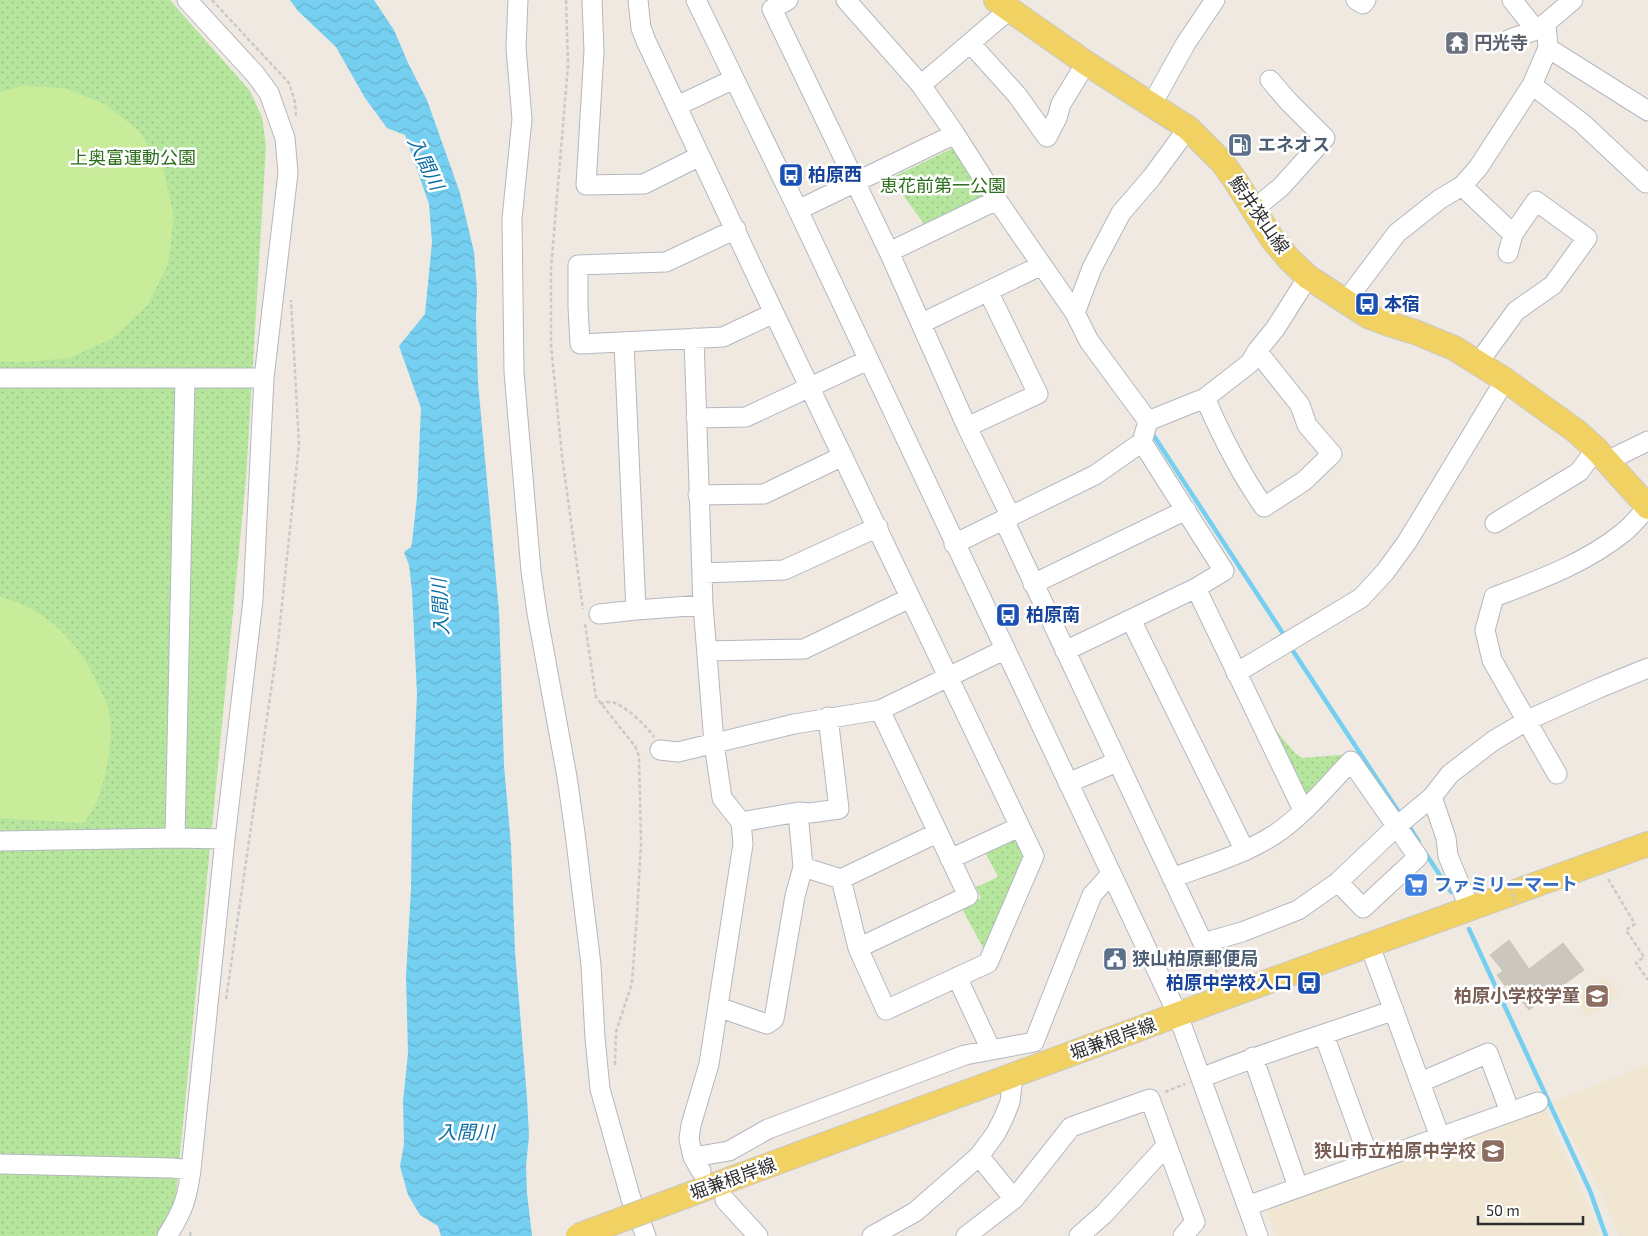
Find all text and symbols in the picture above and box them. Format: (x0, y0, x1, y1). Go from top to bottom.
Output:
temple icon: 円光寺 (1444, 30, 1470, 56)
place label: 円光寺 (1474, 31, 1528, 53)
water label: 入間川 (404, 132, 450, 195)
fuel station icon: エネオス (1227, 132, 1253, 158)
place label: エネオス (1258, 133, 1330, 155)
park label: 上奥富運動公園 (70, 146, 196, 168)
bus stop icon: 柏原西 (778, 162, 804, 188)
place label: 柏原西 (808, 163, 862, 185)
street label: 鯨井狭山線 (1225, 171, 1295, 258)
park label: 恵花前第一公園 (880, 174, 1006, 196)
bus stop icon: 本宿 (1354, 291, 1380, 317)
place label: 本宿 (1384, 292, 1420, 314)
water label: 入間川 (426, 576, 452, 636)
bus stop icon: 柏原南 (995, 602, 1021, 628)
place label: 柏原南 (1026, 603, 1080, 625)
supermarket icon: ファミリーマート (1403, 872, 1429, 898)
place label: ファミリーマート (1434, 873, 1578, 895)
public building icon: 狭山柏原郵便局 (1102, 946, 1128, 972)
place label: 狭山柏原郵便局 (1132, 947, 1258, 969)
bus stop icon: 柏原中学校入口 (1296, 970, 1322, 996)
place label: 柏原中学校入口 (1166, 971, 1292, 993)
school or university icon: 柏原小学校学童 (1584, 983, 1610, 1009)
place label: 柏原小学校学童 (1454, 984, 1580, 1006)
street label: 堀兼根岸線 (1067, 1012, 1159, 1064)
water label: 入間川 (437, 1120, 496, 1143)
school or university icon: 狭山市立柏原中学校 (1480, 1138, 1506, 1164)
place label: 狭山市立柏原中学校 (1314, 1139, 1476, 1161)
street label: 堀兼根岸線 (687, 1152, 779, 1204)
scale bar (1478, 1194, 1583, 1226)
text: 50 m (1486, 1201, 1520, 1219)

